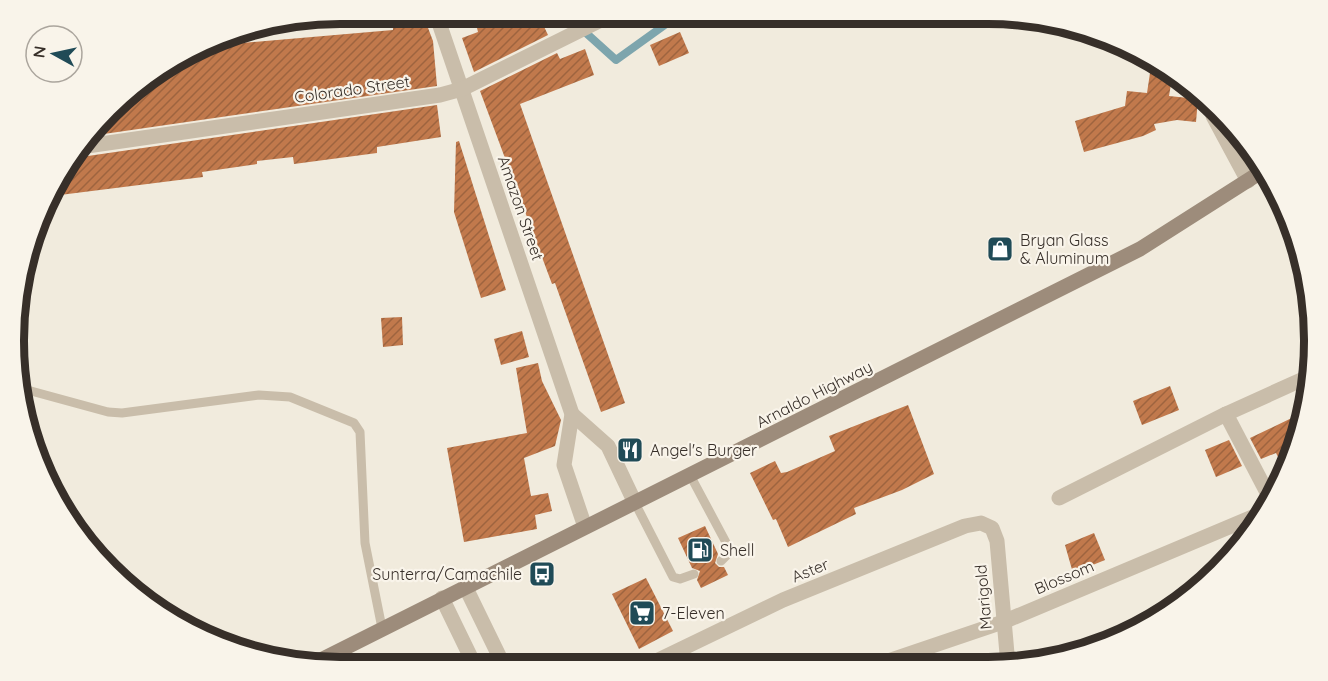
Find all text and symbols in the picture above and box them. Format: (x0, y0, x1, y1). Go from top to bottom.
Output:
north arrow (24, 24, 84, 84)
text: N (28, 45, 50, 59)
street label: Colorado Street (293, 71, 411, 107)
street label: Amazon Street (494, 153, 548, 263)
place label: Bryan Glass & Aluminum (1020, 230, 1109, 268)
shop icon: Bryan Glass & Aluminum (985, 234, 1015, 264)
street label: Arnaldo Highway (753, 356, 875, 432)
restaurant icon: Angel's Burger (615, 435, 645, 465)
place label: Angel's Burger (650, 440, 757, 460)
fuel station icon: Shell (685, 535, 715, 565)
place label: Shell (720, 540, 754, 560)
street label: Aster (788, 554, 832, 586)
street label: Blossom (1031, 556, 1097, 598)
bus stop icon: Sunterra/Camachile (527, 559, 557, 589)
place label: Sunterra/Camachile (372, 564, 522, 584)
street label: Marigold (970, 564, 996, 630)
supermarket icon: 7-Eleven (627, 598, 657, 628)
place label: 7-Eleven (662, 603, 725, 623)

